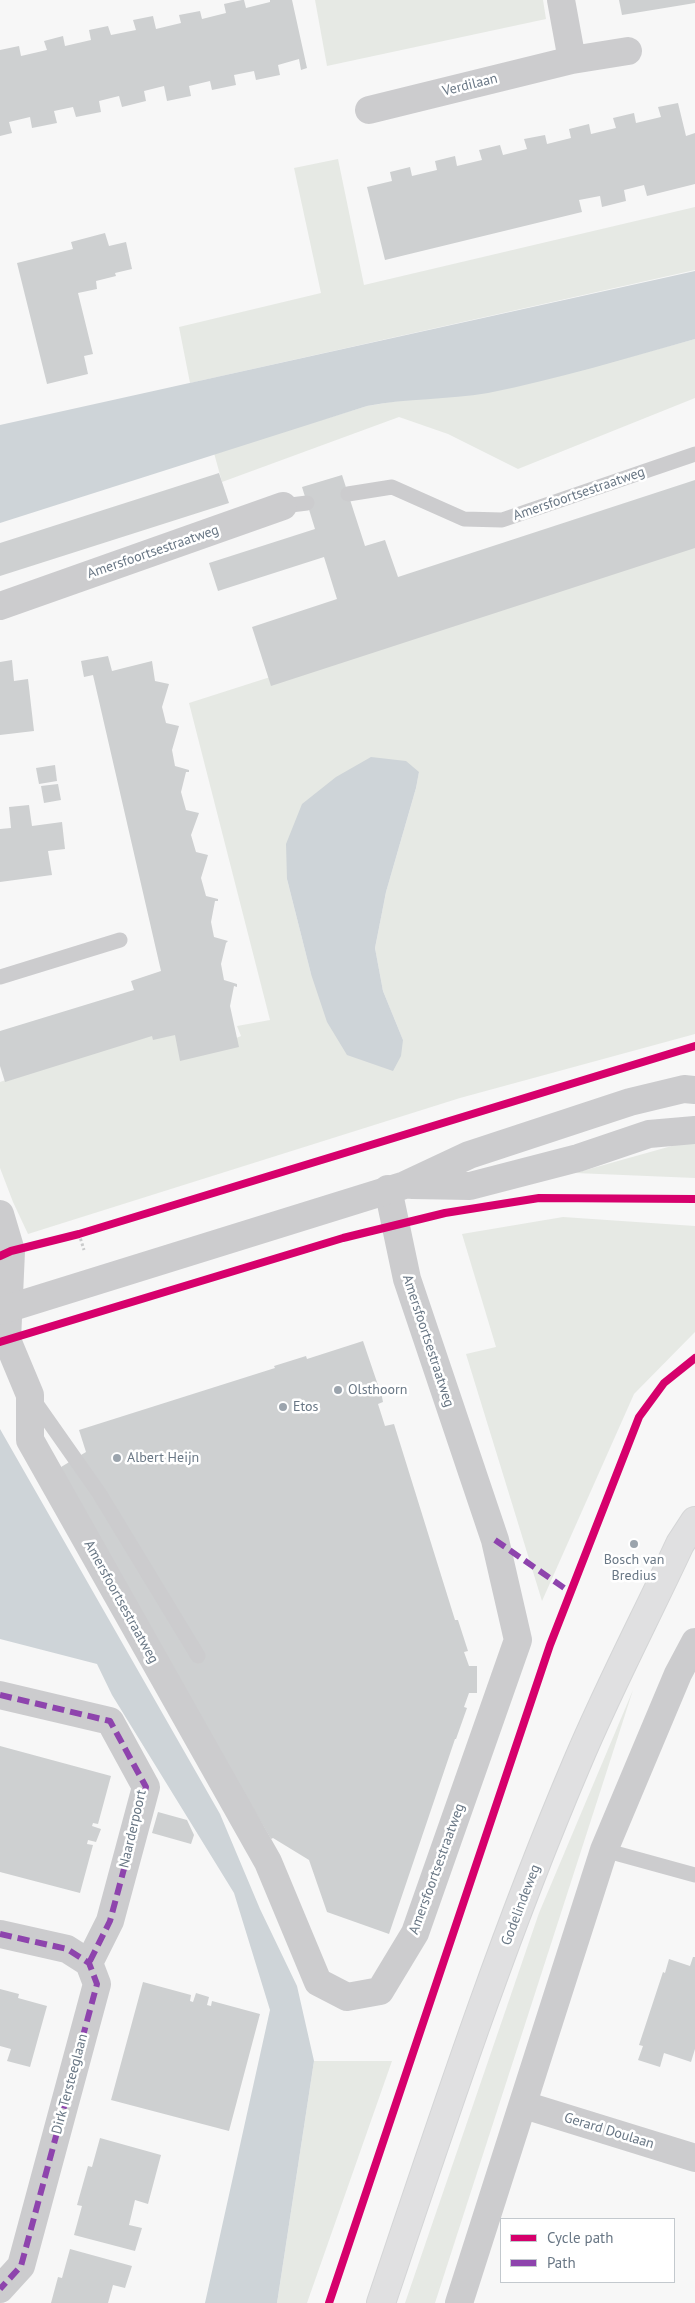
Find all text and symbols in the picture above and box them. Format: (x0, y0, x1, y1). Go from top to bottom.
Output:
street label: Verdilaan (441, 70, 499, 100)
street label: Amersfoortsestraatweg (511, 464, 647, 524)
street label: Amersfoortsestraatweg (85, 522, 221, 582)
street label: Amersfoortsestraatweg (399, 1273, 457, 1409)
place label: Olsthoorn (348, 1382, 407, 1398)
marker: Olsthoorn (332, 1384, 344, 1396)
place label: Etos (293, 1399, 318, 1415)
marker: Etos (277, 1401, 289, 1413)
place label: Albert Heijn (127, 1450, 199, 1466)
marker: Albert Heijn (111, 1452, 123, 1464)
street label: Amersfoortsestraatweg (80, 1537, 162, 1667)
marker: Bosch van Bredius (628, 1538, 640, 1550)
place label: Bosch van Bredius (604, 1552, 664, 1584)
street label: Naarderpoort (116, 1788, 150, 1870)
street label: Amersfoortsestraatweg (405, 1801, 469, 1937)
street label: Godelindeweg (498, 1862, 544, 1948)
street label: Dirk Tersteeglaan (48, 2032, 92, 2136)
street label: Gerard Doulaan (562, 2109, 656, 2153)
legend (500, 2218, 675, 2283)
text: Cycle path (547, 2228, 613, 2247)
text: Path (547, 2253, 576, 2272)

